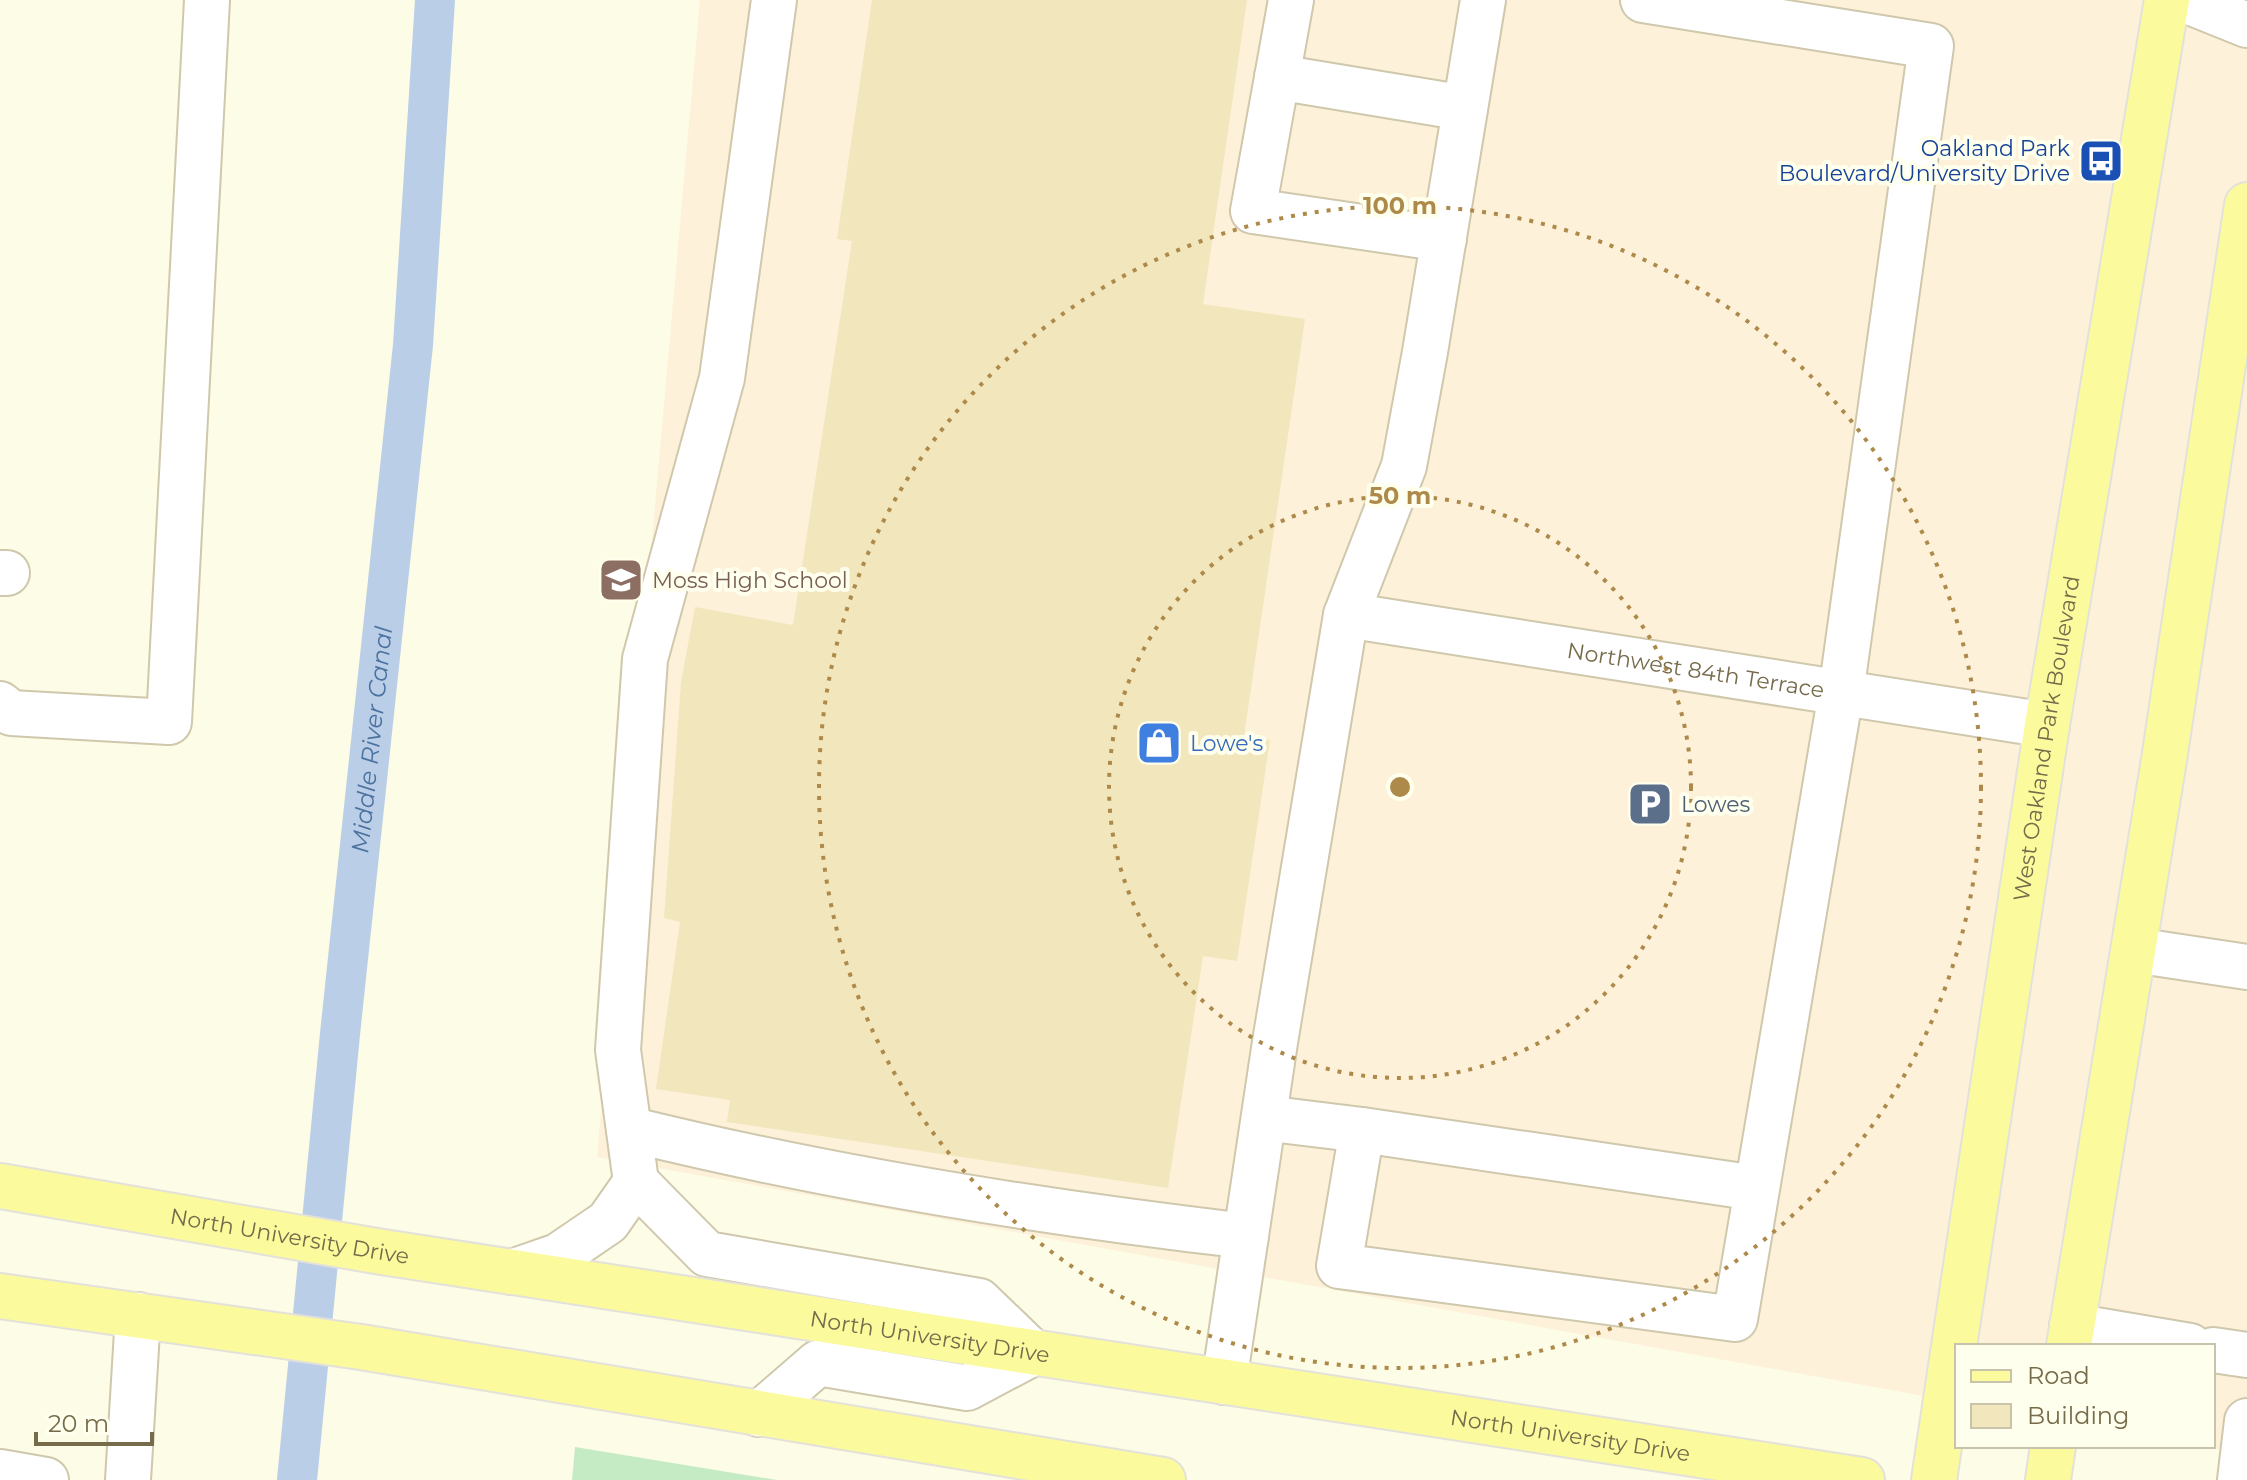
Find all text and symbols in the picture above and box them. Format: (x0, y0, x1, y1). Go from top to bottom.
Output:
place label: Oakland Park Boulevard/University Drive (1779, 135, 2071, 187)
bus stop icon: Oakland Park Boulevard/University Drive (2077, 137, 2125, 185)
text: 100 m (1363, 191, 1437, 220)
text: 50 m (1369, 481, 1431, 510)
school or university icon: Moss High School (597, 556, 645, 604)
place label: Moss High School (652, 567, 848, 594)
street label: West Oakland Park Boulevard (2007, 574, 2085, 903)
water label: Middle River Canal (345, 624, 398, 855)
street label: Northwest 84th Terrace (1565, 636, 1826, 703)
shop icon: Lowe's (1135, 719, 1183, 767)
place label: Lowe's (1190, 730, 1263, 757)
centre of rings (1386, 773, 1414, 801)
parking icon: Lowes (1626, 780, 1674, 828)
place label: Lowes (1681, 791, 1751, 818)
street label: North University Drive (168, 1202, 411, 1269)
street label: North University Drive (808, 1305, 1052, 1368)
legend (1955, 1344, 2215, 1448)
text: Road (2027, 1361, 2090, 1390)
scale bar (36, 1396, 152, 1446)
text: Building (2027, 1401, 2130, 1430)
street label: North University Drive (1449, 1403, 1692, 1467)
text: 20 m (48, 1409, 109, 1438)

